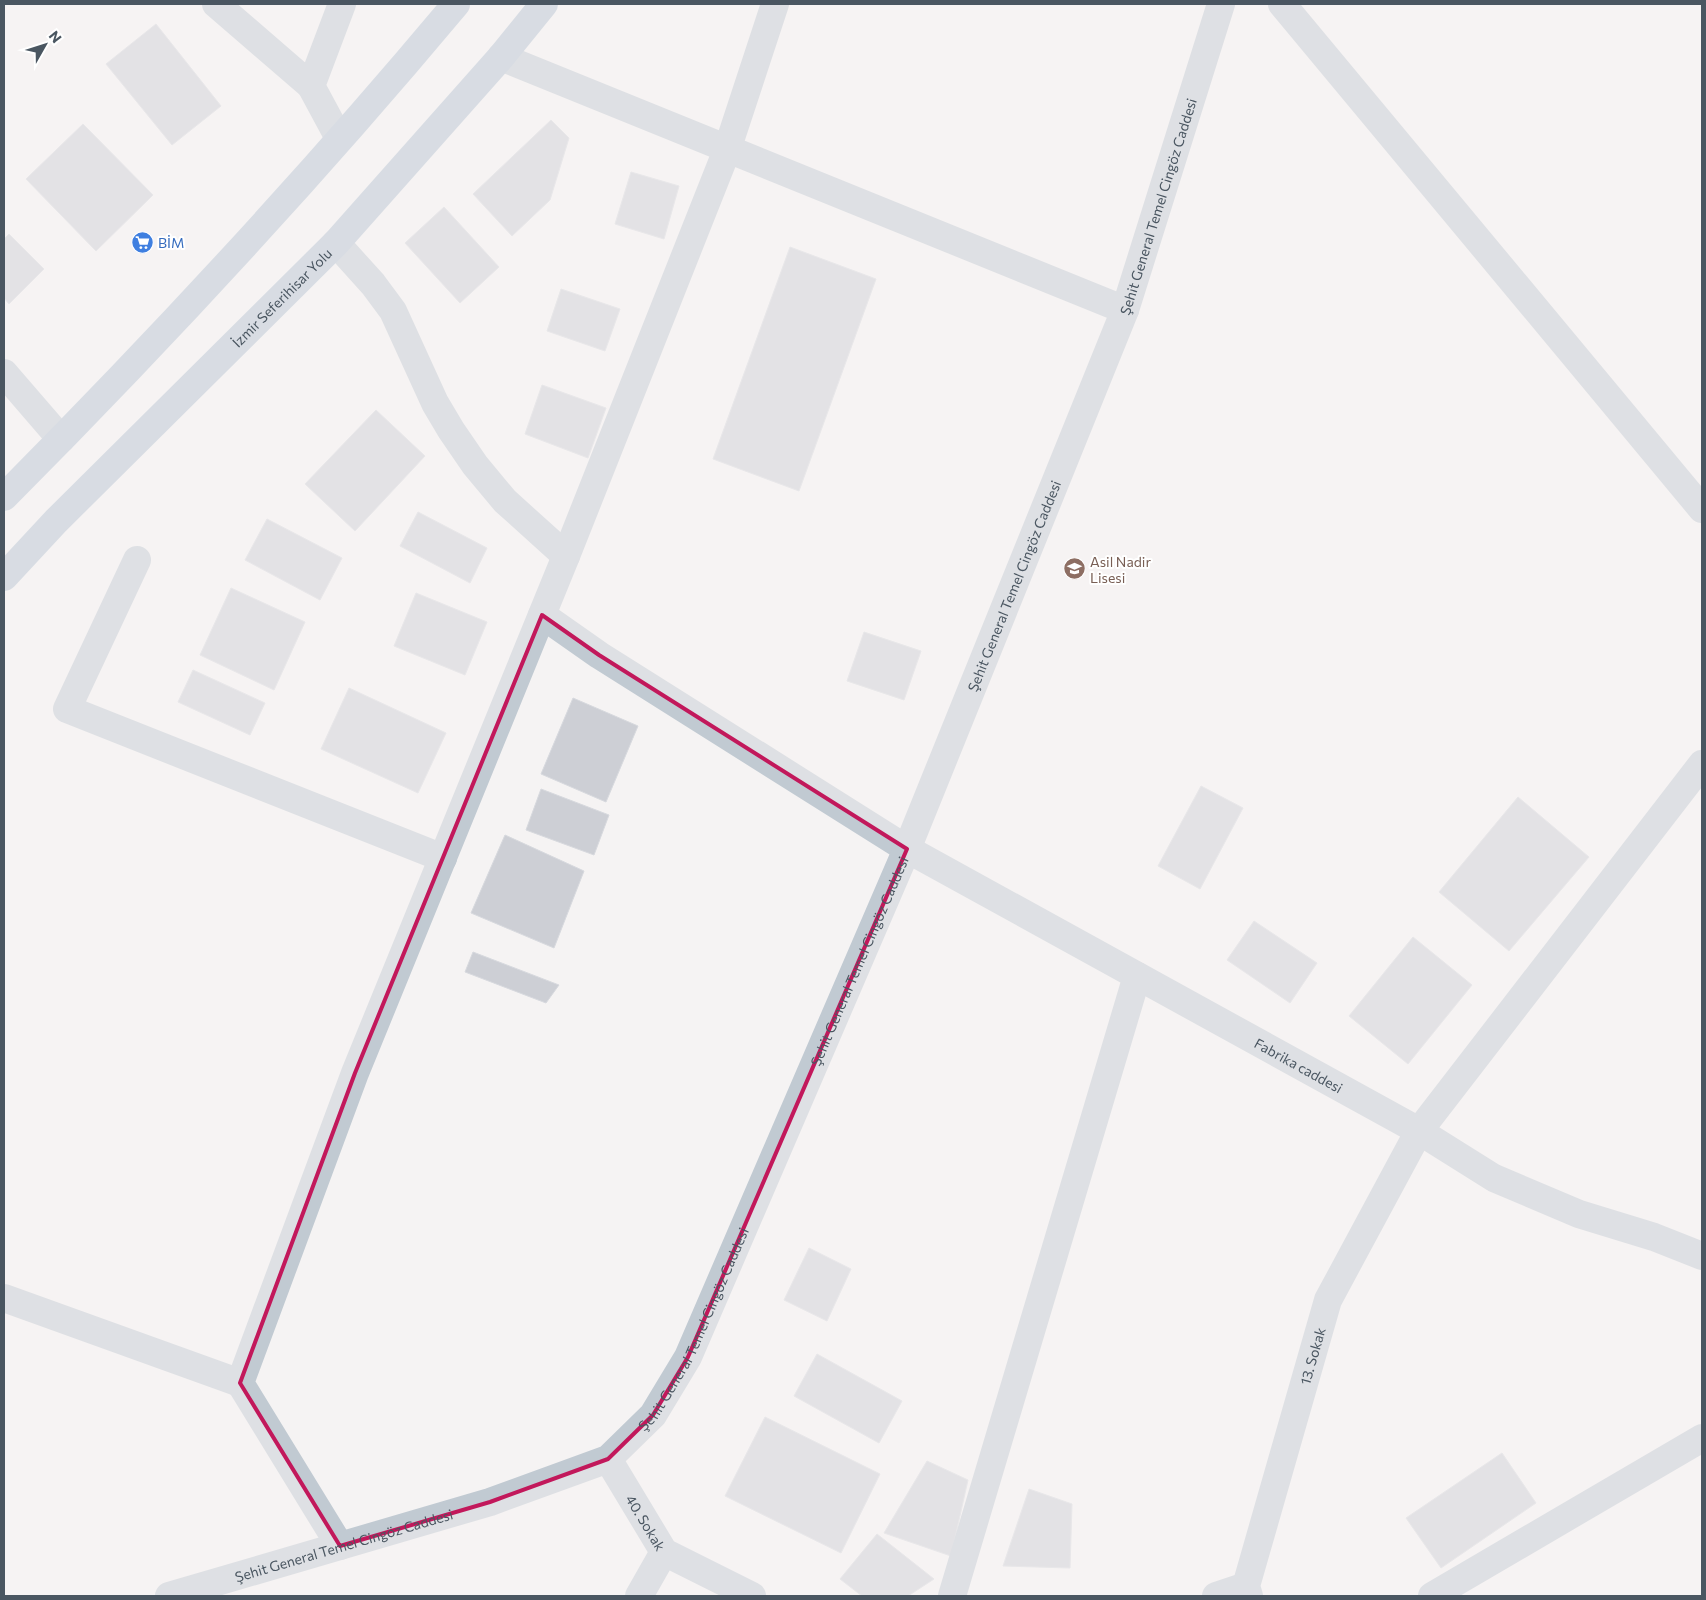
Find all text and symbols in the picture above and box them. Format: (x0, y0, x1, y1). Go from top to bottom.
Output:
north arrow (20, 20, 70, 70)
text: N (46, 27, 65, 46)
street label: Şehit General Temel Cingöz Caddesi (1115, 96, 1199, 317)
supermarket icon: BİM (130, 230, 154, 254)
place label: BİM (158, 234, 184, 251)
street label: İzmir Seferihisar Yolu (228, 244, 335, 350)
street label: Şehit General Temel Cingöz Caddesi (963, 478, 1064, 694)
place label: Asil Nadir Lisesi (1090, 553, 1151, 586)
school or university icon: Asil Nadir Lisesi (1062, 557, 1086, 581)
street label: Şehit General Temel Cingöz Caddesi (806, 854, 911, 1068)
street label: Fabrika caddesi (1252, 1034, 1346, 1096)
street label: Şehit General Temel Cingöz Caddesi (634, 1225, 751, 1434)
street label: 13. Sokak (1296, 1325, 1328, 1386)
street label: 40. Sokak (623, 1491, 670, 1554)
street label: Şehit General Temel Cingöz Caddesi (233, 1505, 455, 1585)

